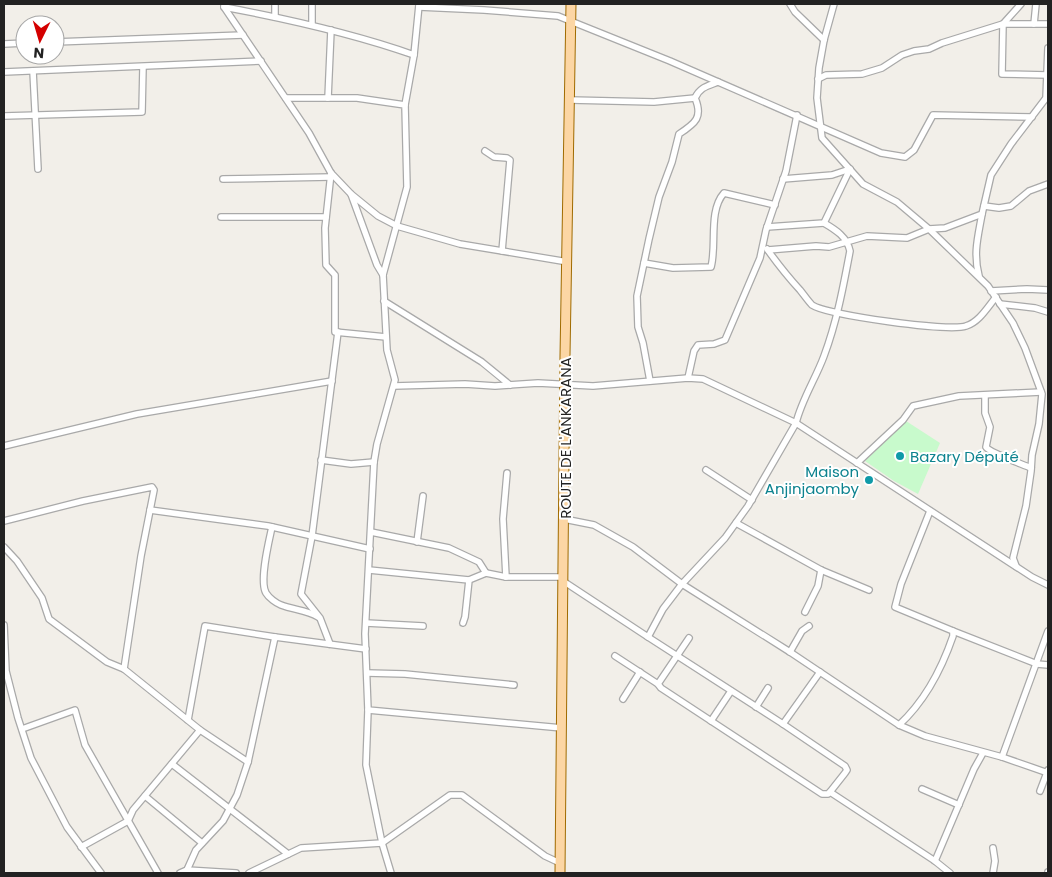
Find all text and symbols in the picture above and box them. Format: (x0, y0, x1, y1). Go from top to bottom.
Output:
north arrow (15, 15, 65, 65)
text: N (33, 43, 45, 63)
street label: ROUTE DE L'ANKARANA (555, 357, 576, 519)
place label: Bazary Député (910, 446, 1019, 467)
marker: Bazary Député (894, 450, 906, 462)
place label: Maison Anjinjaomby (765, 461, 860, 499)
marker: Maison Anjinjaomby (863, 474, 875, 486)

